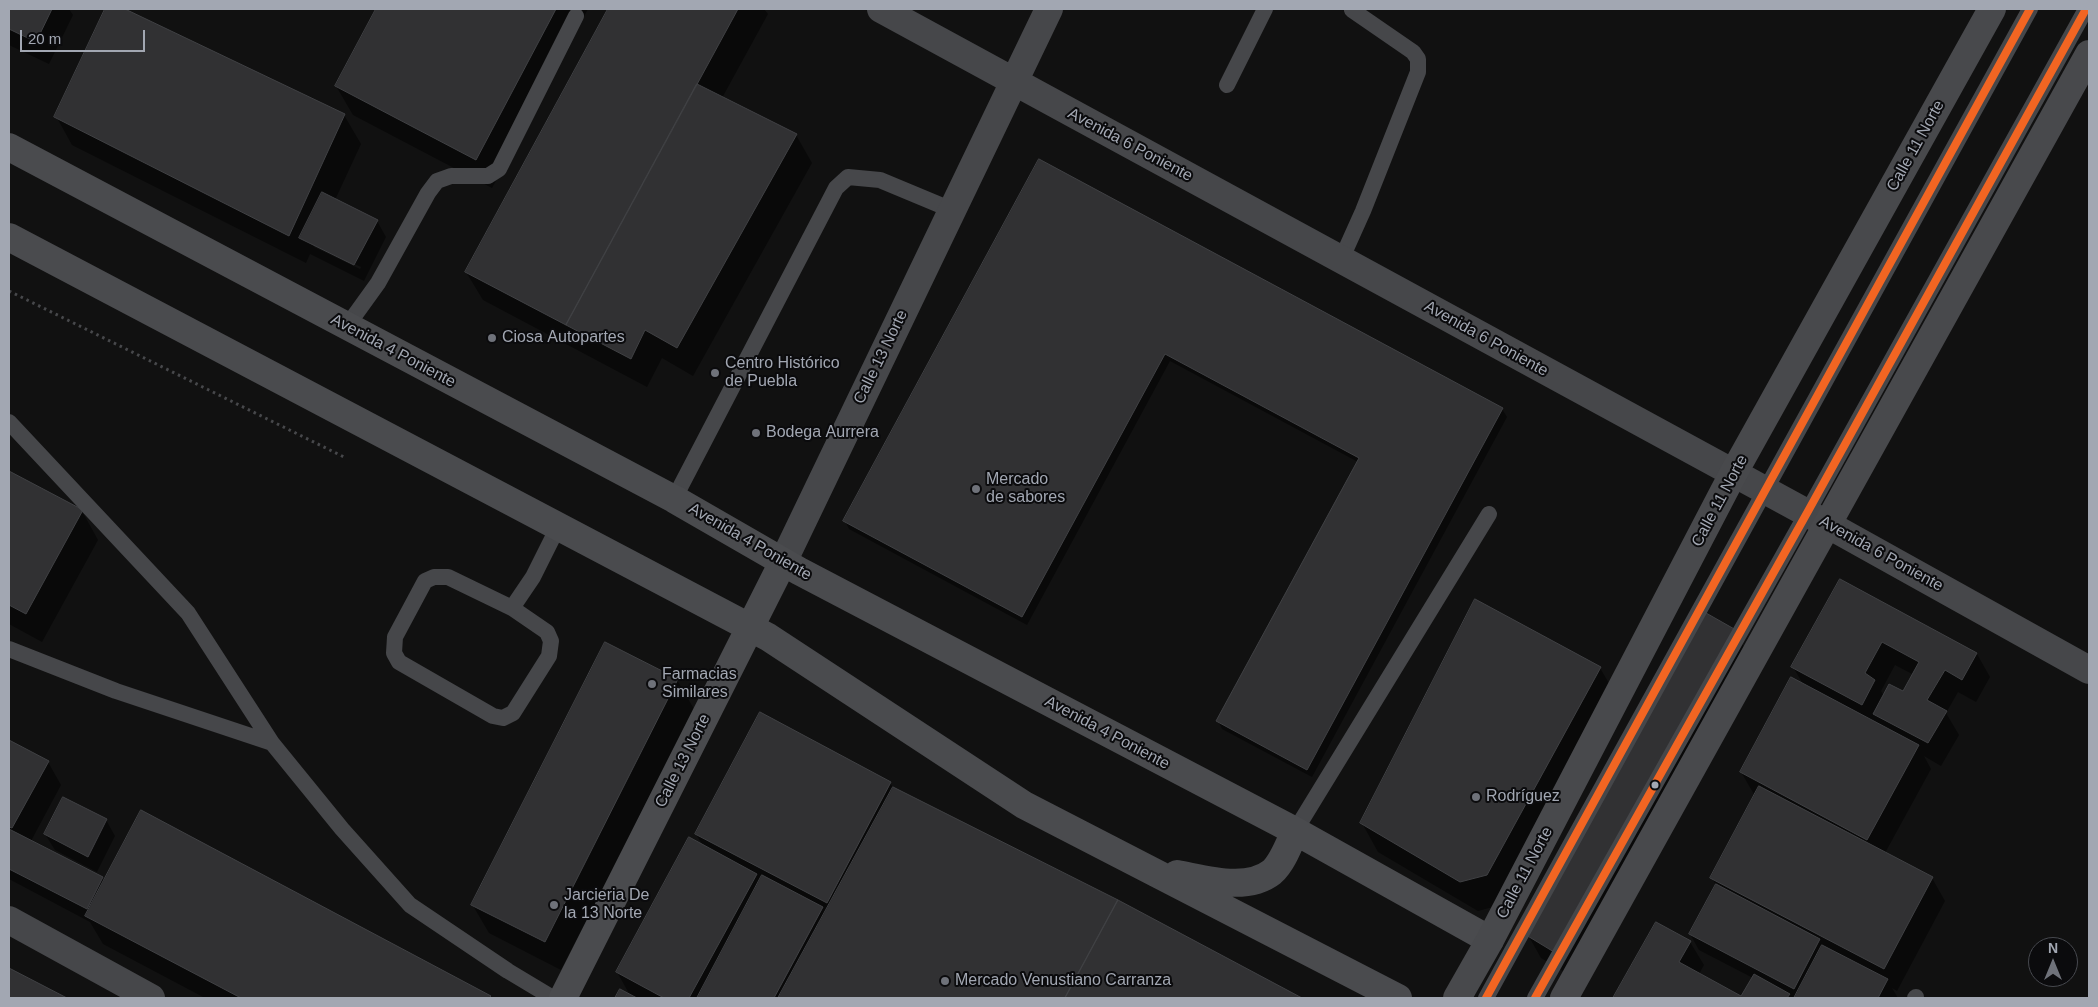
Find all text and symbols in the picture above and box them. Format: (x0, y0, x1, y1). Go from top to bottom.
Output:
scale bar (22, 20, 148, 52)
text: 20 m (28, 30, 61, 47)
street label: Calle 11 Norte (1883, 97, 1949, 195)
street label: Avenida 6 Poniente (1064, 104, 1196, 186)
street label: Avenida 6 Poniente (1421, 297, 1551, 381)
street label: Calle 13 Norte (850, 307, 912, 407)
street label: Avenida 4 Poniente (327, 310, 459, 392)
place label: Ciosa Autopartes (502, 328, 625, 348)
marker: Ciosa Autopartes (486, 332, 498, 344)
place label: Centro Histórico de Puebla (725, 354, 840, 392)
marker: Centro Histórico de Puebla (709, 367, 721, 379)
place label: Bodega Aurrera (766, 423, 879, 443)
marker: Bodega Aurrera (750, 427, 762, 439)
street label: Calle 11 Norte (1688, 452, 1752, 550)
place label: Mercado de sabores (986, 470, 1065, 508)
marker: Mercado de sabores (970, 483, 982, 495)
street label: Avenida 4 Poniente (685, 499, 815, 585)
street label: Avenida 6 Poniente (1816, 512, 1946, 596)
place label: Farmacias Similares (662, 665, 737, 703)
marker: Farmacias Similares (646, 678, 658, 690)
street label: Avenida 4 Poniente (1041, 692, 1173, 774)
street label: Calle 13 Norte (651, 711, 715, 811)
unlabelled marker (1650, 780, 1660, 790)
place label: Rodríguez (1486, 787, 1560, 807)
marker: Rodríguez (1470, 791, 1482, 803)
street label: Calle 11 Norte (1493, 824, 1557, 922)
place label: Jarcieria De la 13 Norte (564, 886, 649, 924)
marker: Jarcieria De la 13 Norte (548, 899, 560, 911)
north arrow (2028, 937, 2078, 987)
text: N (2048, 940, 2058, 956)
place label: Mercado Venustiano Carranza (955, 971, 1171, 991)
marker: Mercado Venustiano Carranza (939, 975, 951, 987)

